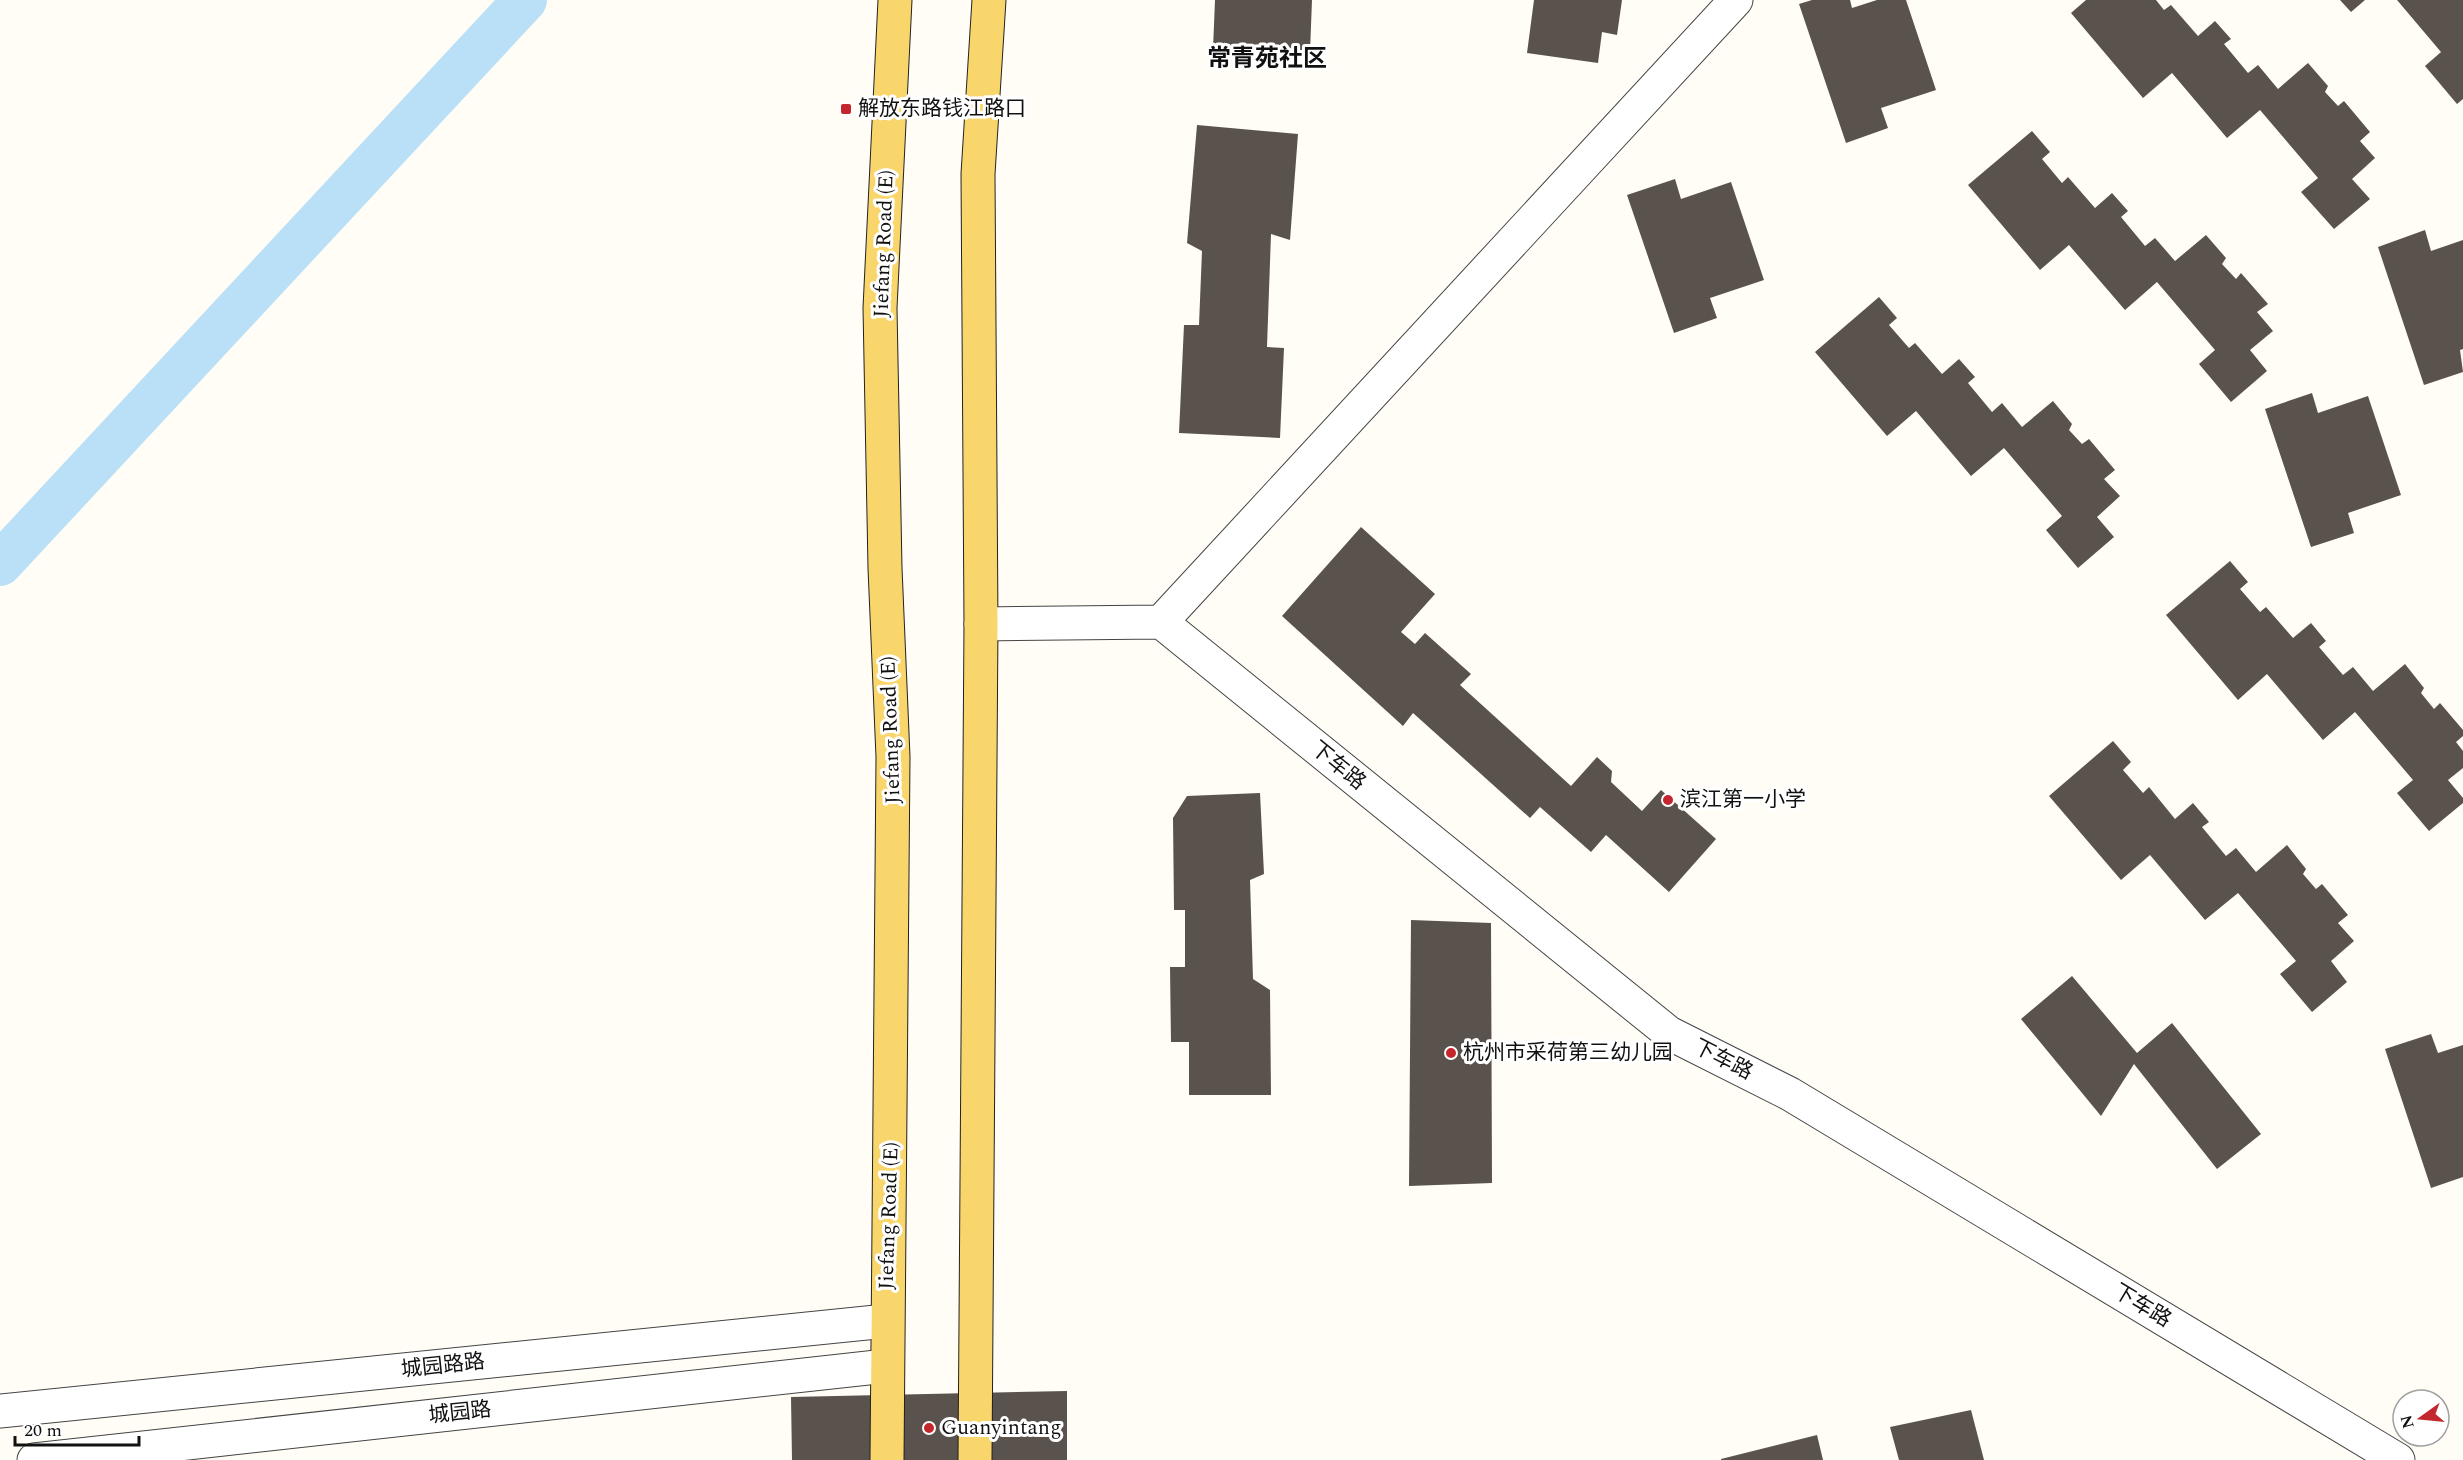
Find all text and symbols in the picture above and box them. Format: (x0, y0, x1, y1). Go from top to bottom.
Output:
district label: 常青苑社区 (1207, 41, 1327, 77)
place label: 解放东路钱江路口 (858, 93, 1026, 125)
marker: 解放东路钱江路口 (839, 102, 853, 116)
street label: Jiefang Road (E) (865, 170, 903, 318)
street label: Jiefang Road (E) (872, 656, 910, 804)
street label: 下车路 (1303, 734, 1373, 798)
place label: 滨江第一小学 (1680, 784, 1806, 816)
marker: 滨江第一小学 (1661, 793, 1675, 807)
street label: 下车路 (1688, 1031, 1758, 1089)
place label: 杭州市采荷第三幼儿园 (1463, 1037, 1673, 1069)
marker: 杭州市采荷第三幼儿园 (1444, 1046, 1458, 1060)
street label: Jiefang Road (E) (870, 1142, 908, 1290)
street label: 下车路 (2107, 1276, 2177, 1336)
street label: 城园路路 (400, 1346, 486, 1386)
north arrow (2391, 1388, 2451, 1448)
street label: 城园路 (427, 1394, 493, 1432)
scale bar (15, 1409, 140, 1447)
place label: Guanyintang (941, 1412, 1061, 1444)
text: N (2394, 1412, 2421, 1431)
text: 20 m (24, 1417, 62, 1444)
marker: Guanyintang (922, 1421, 936, 1435)

